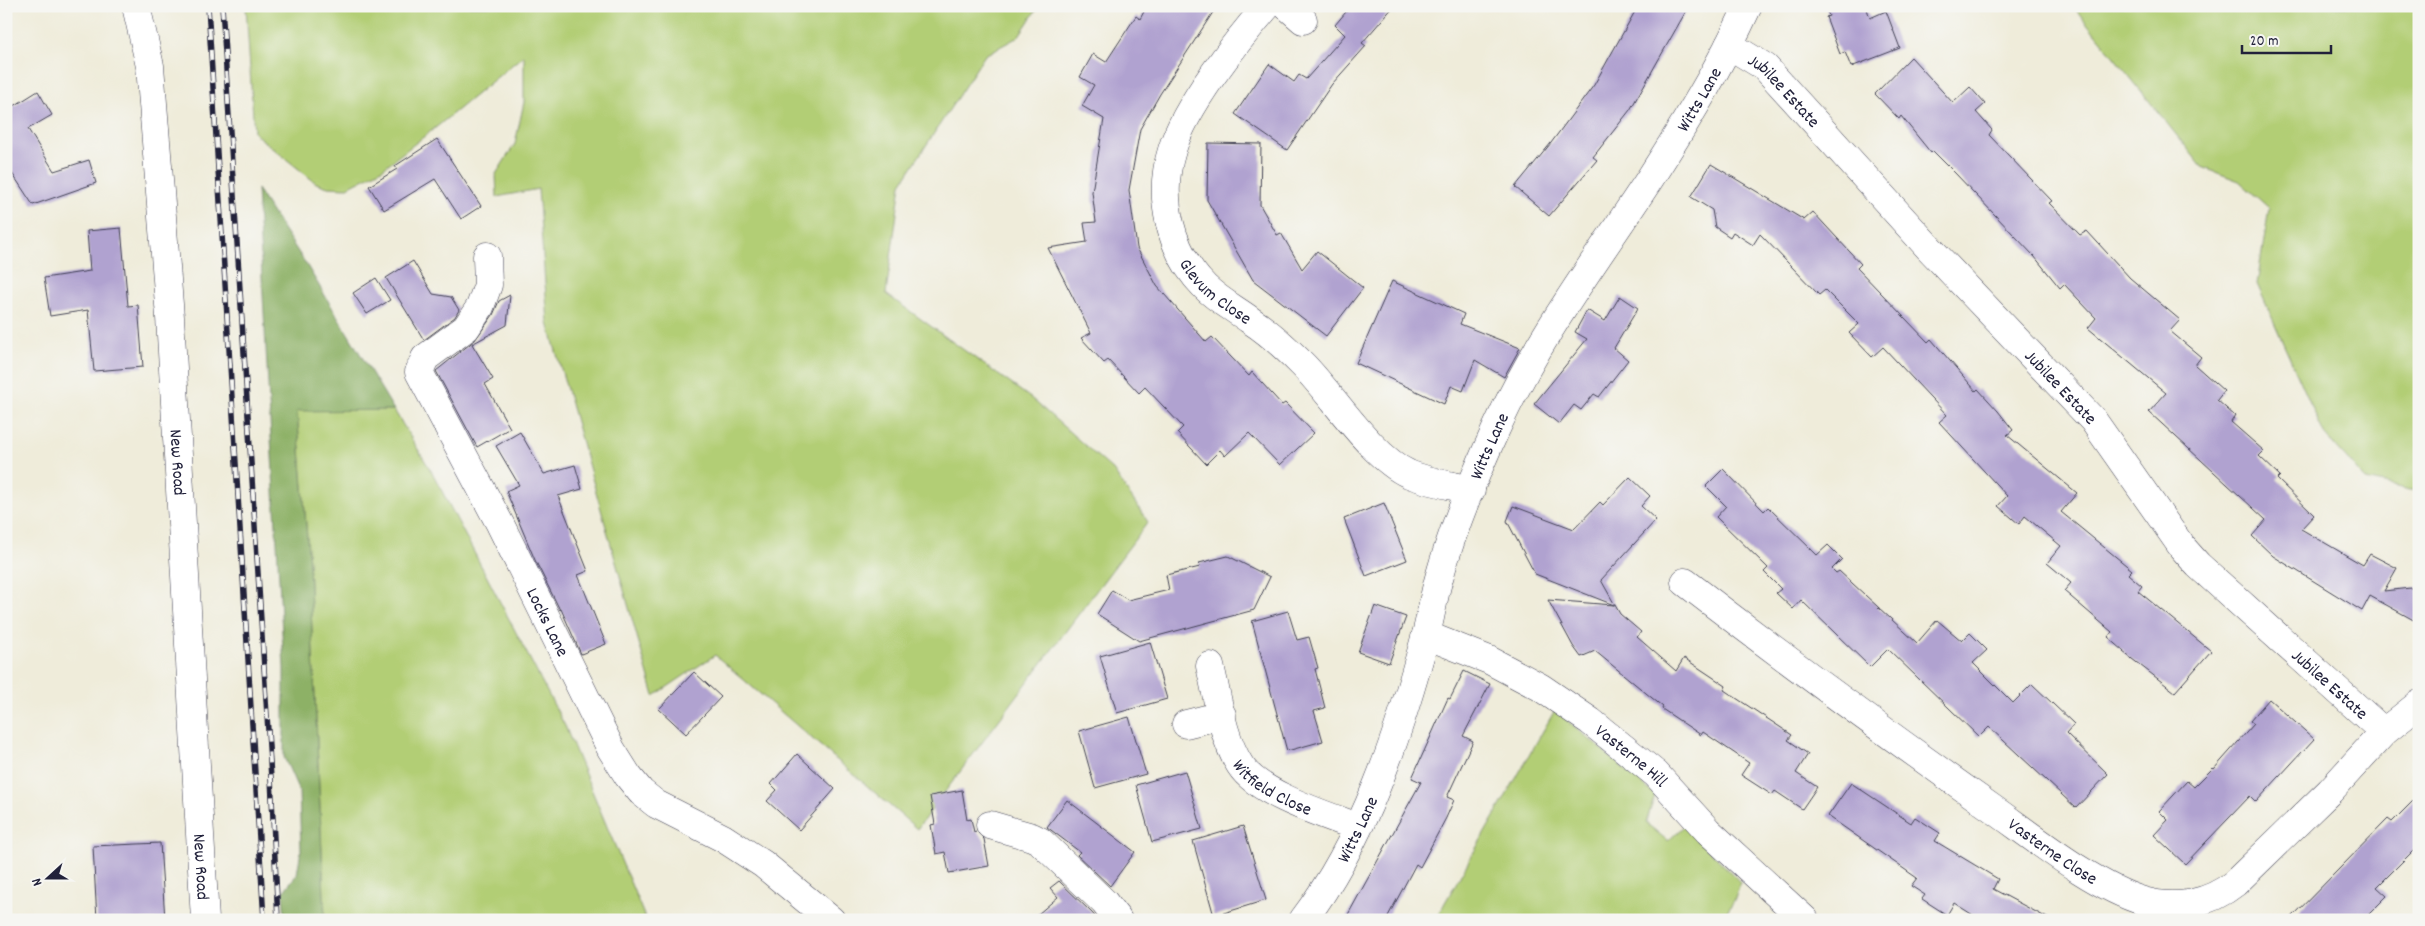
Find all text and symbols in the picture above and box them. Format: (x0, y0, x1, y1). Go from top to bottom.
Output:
scale bar (2242, 22, 2331, 54)
text: 20 m (2250, 31, 2278, 53)
street label: Jubilee Estate (1742, 49, 1824, 134)
street label: Witts Lane (1672, 64, 1730, 137)
street label: Glevum Close (1172, 255, 1256, 332)
street label: Jubilee Estate (2018, 345, 2101, 431)
street label: Witts Lane (1465, 409, 1517, 484)
street label: New Road (162, 429, 190, 496)
street label: Locks Lane (518, 584, 574, 662)
street label: Jubilee Estate (2285, 645, 2372, 727)
street label: Vasterne Hill (1589, 720, 1673, 794)
street label: Witfield Close (1225, 755, 1315, 824)
street label: Witts Lane (1333, 793, 1386, 868)
street label: Vasterne Close (2002, 813, 2101, 893)
street label: New Road (185, 833, 214, 901)
north arrow (22, 854, 72, 904)
text: N (27, 875, 48, 889)

